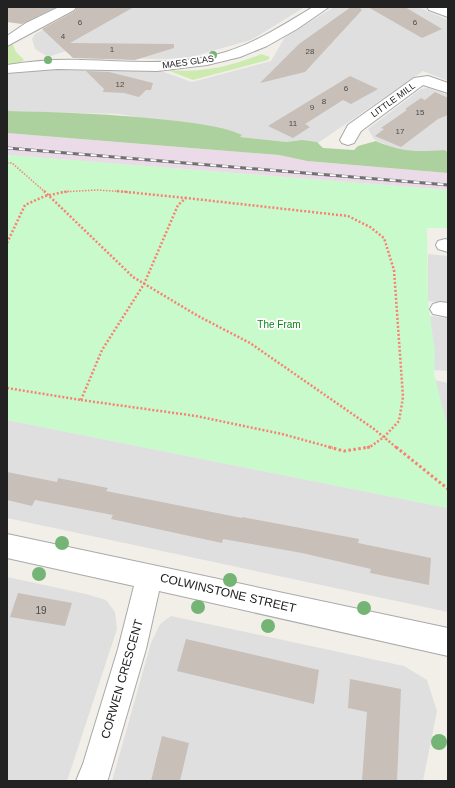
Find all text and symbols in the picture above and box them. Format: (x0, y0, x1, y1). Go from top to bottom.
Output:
house number: 6 (78, 18, 83, 27)
house number: 6 (413, 18, 418, 27)
house number: 4 (61, 32, 66, 41)
house number: 1 (110, 45, 115, 54)
house number: 28 (306, 47, 315, 56)
street label: MAES GLAS (162, 53, 214, 71)
house number: 12 (116, 80, 125, 89)
street label: LITTLE MILL (369, 81, 417, 119)
house number: 6 (344, 84, 349, 93)
house number: 8 (322, 97, 327, 106)
house number: 9 (310, 103, 315, 112)
house number: 15 (416, 108, 425, 117)
house number: 11 (289, 119, 298, 128)
house number: 17 (396, 127, 405, 136)
park label: The Fram (257, 319, 301, 330)
street label: COLWINSTONE STREET (159, 571, 298, 616)
house number: 19 (35, 605, 47, 616)
street label: CORWEN CRESCENT (98, 617, 146, 740)

